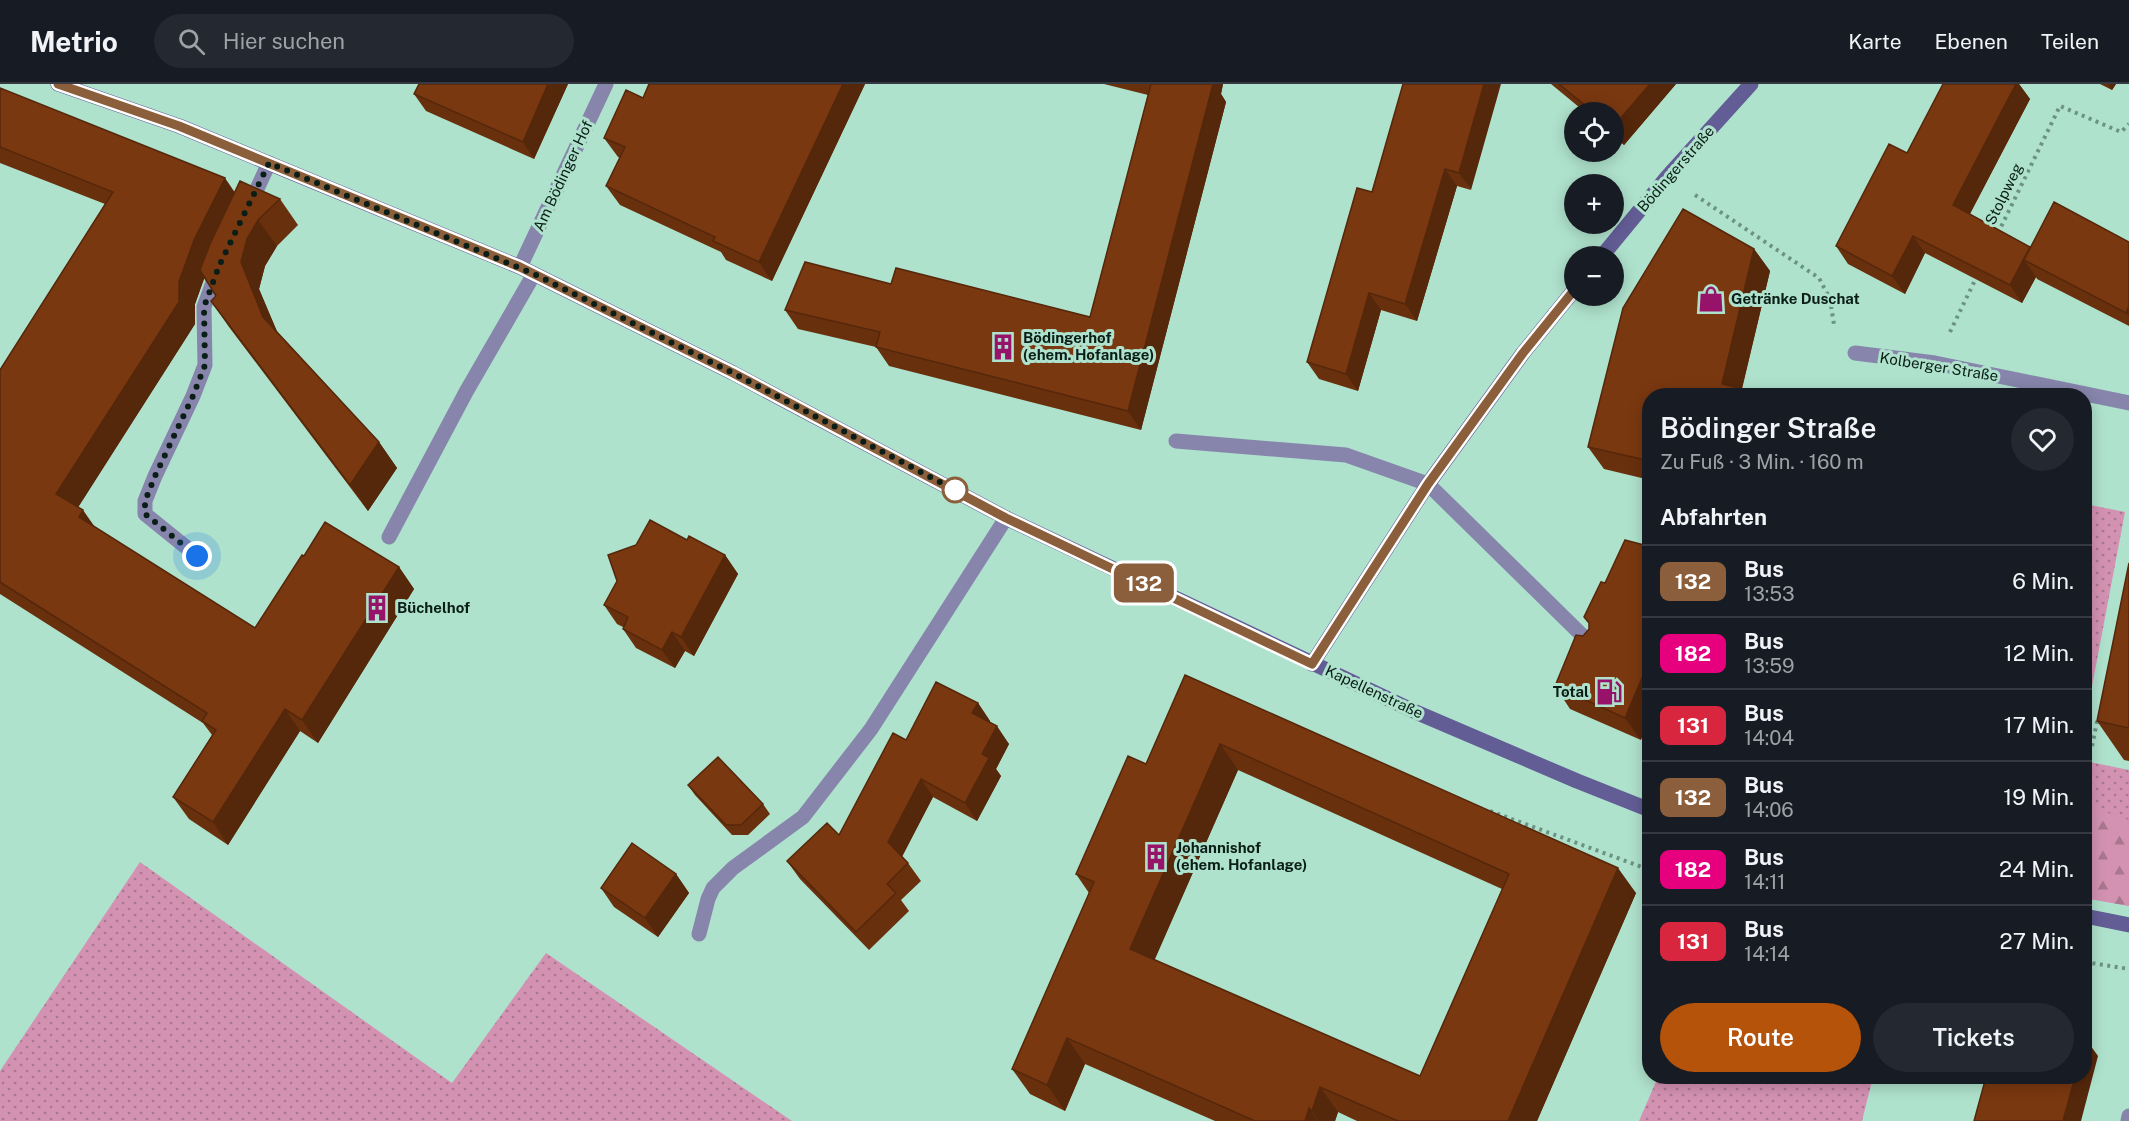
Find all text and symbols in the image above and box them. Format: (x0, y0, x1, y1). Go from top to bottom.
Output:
search box (154, 14, 574, 68)
text: Metrio (30, 25, 118, 58)
icon: search (175, 25, 208, 58)
text: Hier suchen (223, 28, 345, 54)
text: Karte (1848, 29, 1902, 54)
text: Ebenen (1935, 29, 2008, 54)
text: Teilen (2041, 29, 2099, 54)
map controls (1564, 102, 1624, 306)
button: locate (1564, 102, 1624, 162)
street label: Am Bödinger Hof (529, 118, 596, 234)
street label: Bödingerstraße (1634, 122, 1717, 215)
street label: Stolpweg (1981, 160, 2026, 227)
button: + (1564, 174, 1624, 234)
button: − (1564, 246, 1624, 306)
shop icon: Getränke Duschat (1696, 284, 1726, 314)
place label: Getränke Duschat (1731, 290, 1860, 307)
place label: Bödingerhof (ehem. Hofanlage) (1023, 329, 1154, 363)
building icon: Bödingerhof (ehem. Hofanlage) (988, 332, 1018, 362)
street label: Kolberger Straße (1879, 349, 2000, 384)
button: heart (2011, 408, 2074, 471)
text: Bödinger Straße (1660, 411, 1876, 444)
text: Zu Fuß · 3 Min. · 160 m (1660, 450, 1864, 474)
unlabelled marker (942, 477, 968, 503)
text: Abfahrten (1660, 504, 1767, 530)
your location (182, 541, 212, 571)
text: Bus (1744, 556, 1784, 582)
line badge: 132 (1110, 564, 1178, 602)
text: 6 Min. (2012, 568, 2074, 594)
text: 132 (1675, 569, 1711, 594)
text: 132 (1126, 571, 1162, 596)
text: 13:53 (1744, 582, 1795, 606)
building icon: Büchelhof (362, 593, 392, 623)
place label: Büchelhof (397, 599, 470, 616)
text: Bus (1744, 628, 1784, 654)
text: 12 Min. (2004, 640, 2074, 666)
text: 182 (1675, 641, 1711, 666)
text: 13:59 (1744, 654, 1795, 678)
street label: Kapellenstraße (1323, 661, 1426, 722)
fuel station icon: Total (1594, 677, 1624, 707)
place label: Total (1553, 683, 1589, 700)
text: Bus (1744, 700, 1784, 726)
text: 17 Min. (2004, 712, 2074, 738)
text: 131 (1677, 713, 1709, 738)
text: 14:04 (1744, 726, 1794, 750)
text: Bus (1744, 772, 1784, 798)
text: 19 Min. (2003, 784, 2074, 810)
text: 132 (1675, 785, 1711, 810)
text: 14:06 (1744, 798, 1794, 822)
place label: Johannishof (ehem. Hofanlage) (1176, 839, 1307, 873)
building icon: Johannishof (ehem. Hofanlage) (1141, 842, 1171, 872)
text: Bus (1744, 844, 1784, 870)
text: 24 Min. (1999, 856, 2074, 882)
text: 182 (1675, 857, 1711, 882)
text: 14:11 (1744, 870, 1786, 894)
text: Bus (1744, 916, 1784, 942)
text: 27 Min. (2000, 928, 2074, 954)
text: 131 (1677, 929, 1709, 954)
text: 14:14 (1744, 942, 1790, 966)
button: Route (1660, 1003, 1861, 1072)
button: Tickets (1873, 1003, 2074, 1072)

